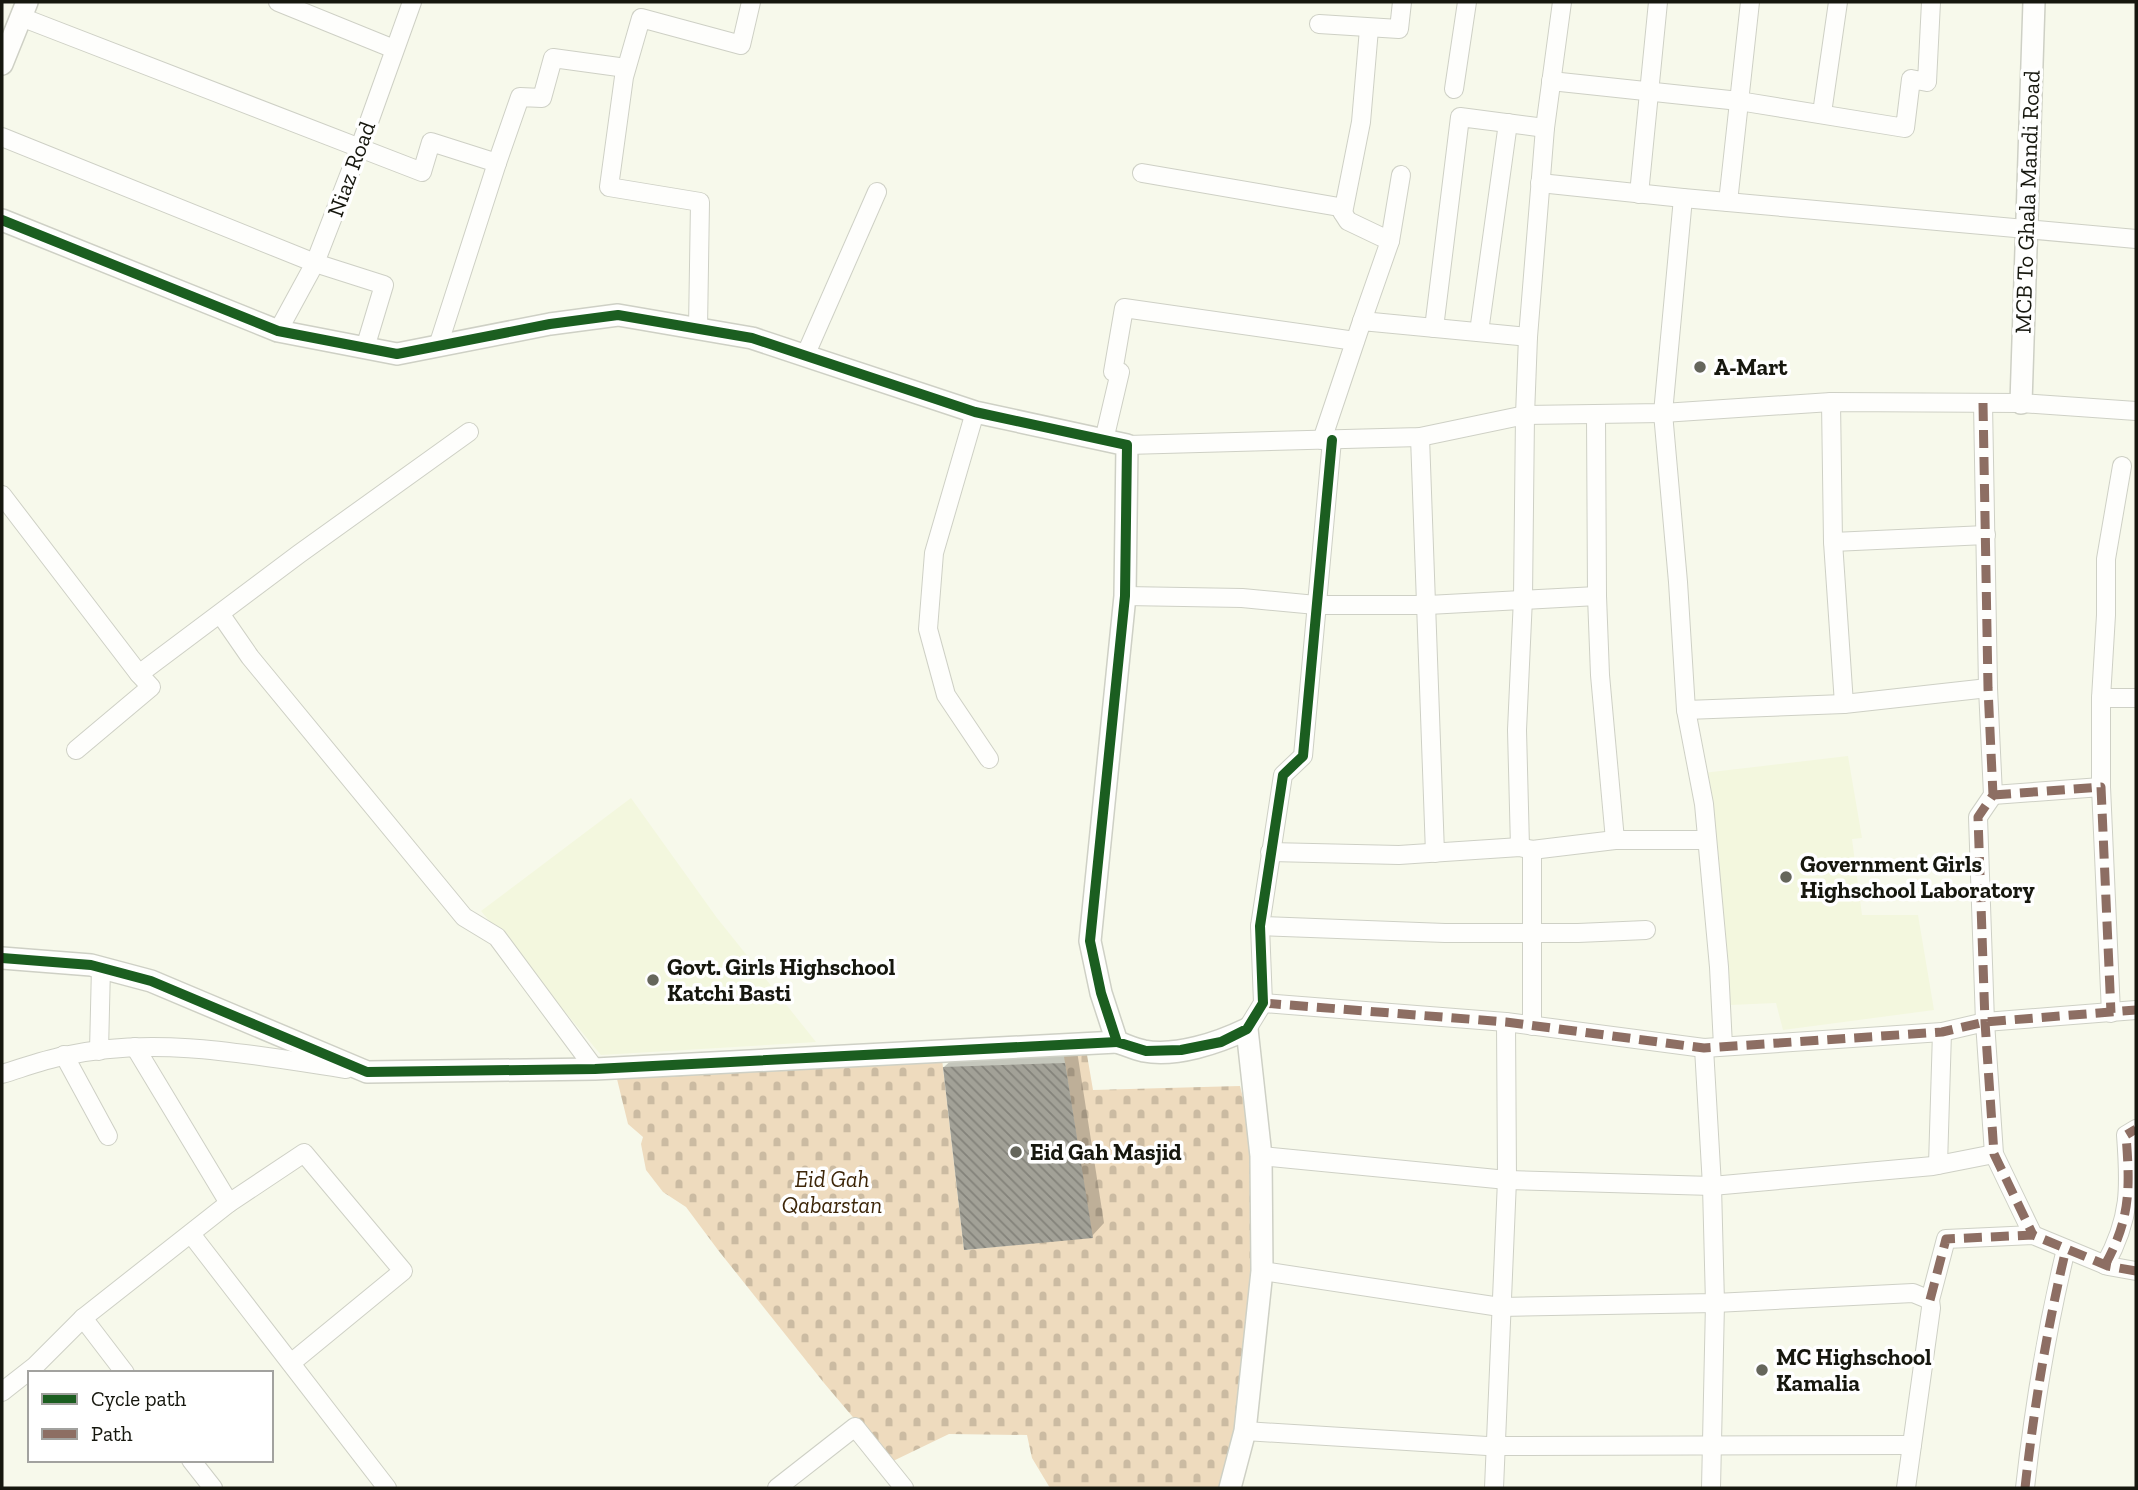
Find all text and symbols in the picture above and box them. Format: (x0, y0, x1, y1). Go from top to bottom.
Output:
street label: MCB To Ghala Mandi Road (2008, 69, 2046, 334)
street label: Niaz Road (321, 117, 381, 221)
place label: A-Mart (1714, 353, 1788, 381)
marker: A-Mart (1692, 359, 1708, 375)
place label: Government Girls Highschool Laboratory (1800, 850, 2036, 904)
marker: Government Girls Highschool Laboratory (1778, 869, 1794, 885)
place label: Govt. Girls Highschool Katchi Basti (667, 953, 896, 1007)
marker: Govt. Girls Highschool Katchi Basti (645, 972, 661, 988)
place label: Eid Gah Masjid (1030, 1138, 1182, 1166)
marker: Eid Gah Masjid (1008, 1144, 1024, 1160)
park label: Eid Gah Qabarstan (782, 1165, 882, 1219)
place label: MC Highschool Kamalia (1776, 1343, 1932, 1397)
marker: MC Highschool Kamalia (1754, 1362, 1770, 1378)
legend (28, 1371, 273, 1462)
text: Cycle path (91, 1386, 186, 1411)
text: Path (91, 1421, 133, 1446)

